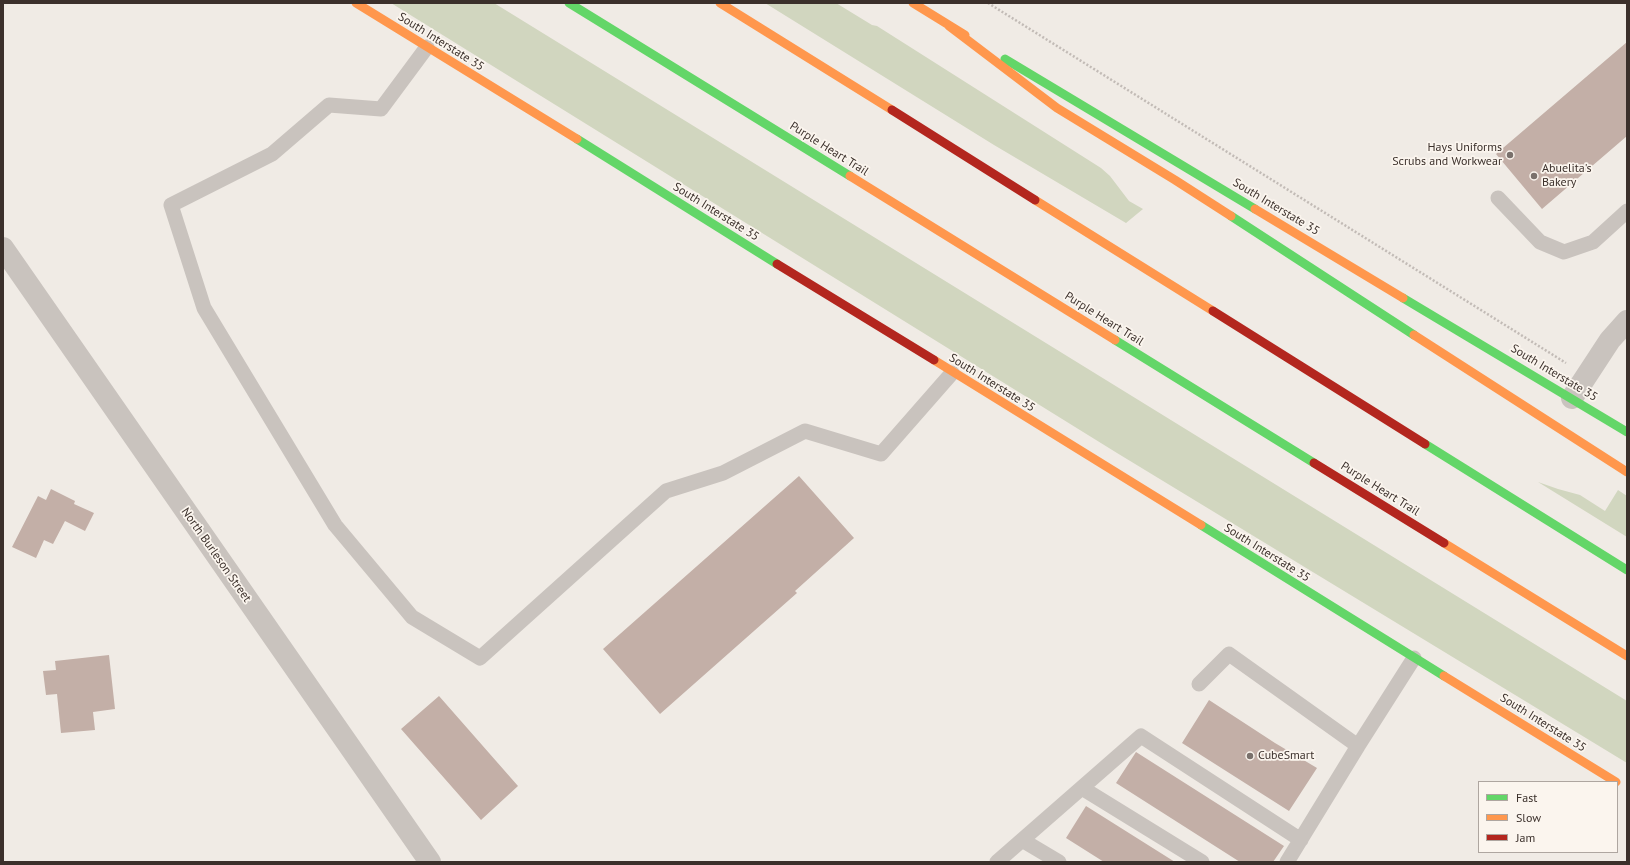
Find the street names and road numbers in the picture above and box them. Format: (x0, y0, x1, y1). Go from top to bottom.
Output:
street label: South Interstate 35 (395, 10, 487, 74)
street label: Purple Heart Trail (787, 119, 871, 179)
street label: South Interstate 35 (1230, 175, 1322, 239)
street label: South Interstate 35 (670, 180, 762, 244)
street label: Purple Heart Trail (1062, 289, 1146, 349)
street label: South Interstate 35 (1508, 341, 1600, 405)
street label: South Interstate 35 (946, 351, 1038, 415)
street label: Purple Heart Trail (1338, 459, 1422, 519)
street label: North Burleson Street (178, 505, 254, 605)
street label: South Interstate 35 (1221, 521, 1313, 585)
street label: South Interstate 35 (1497, 691, 1589, 755)

